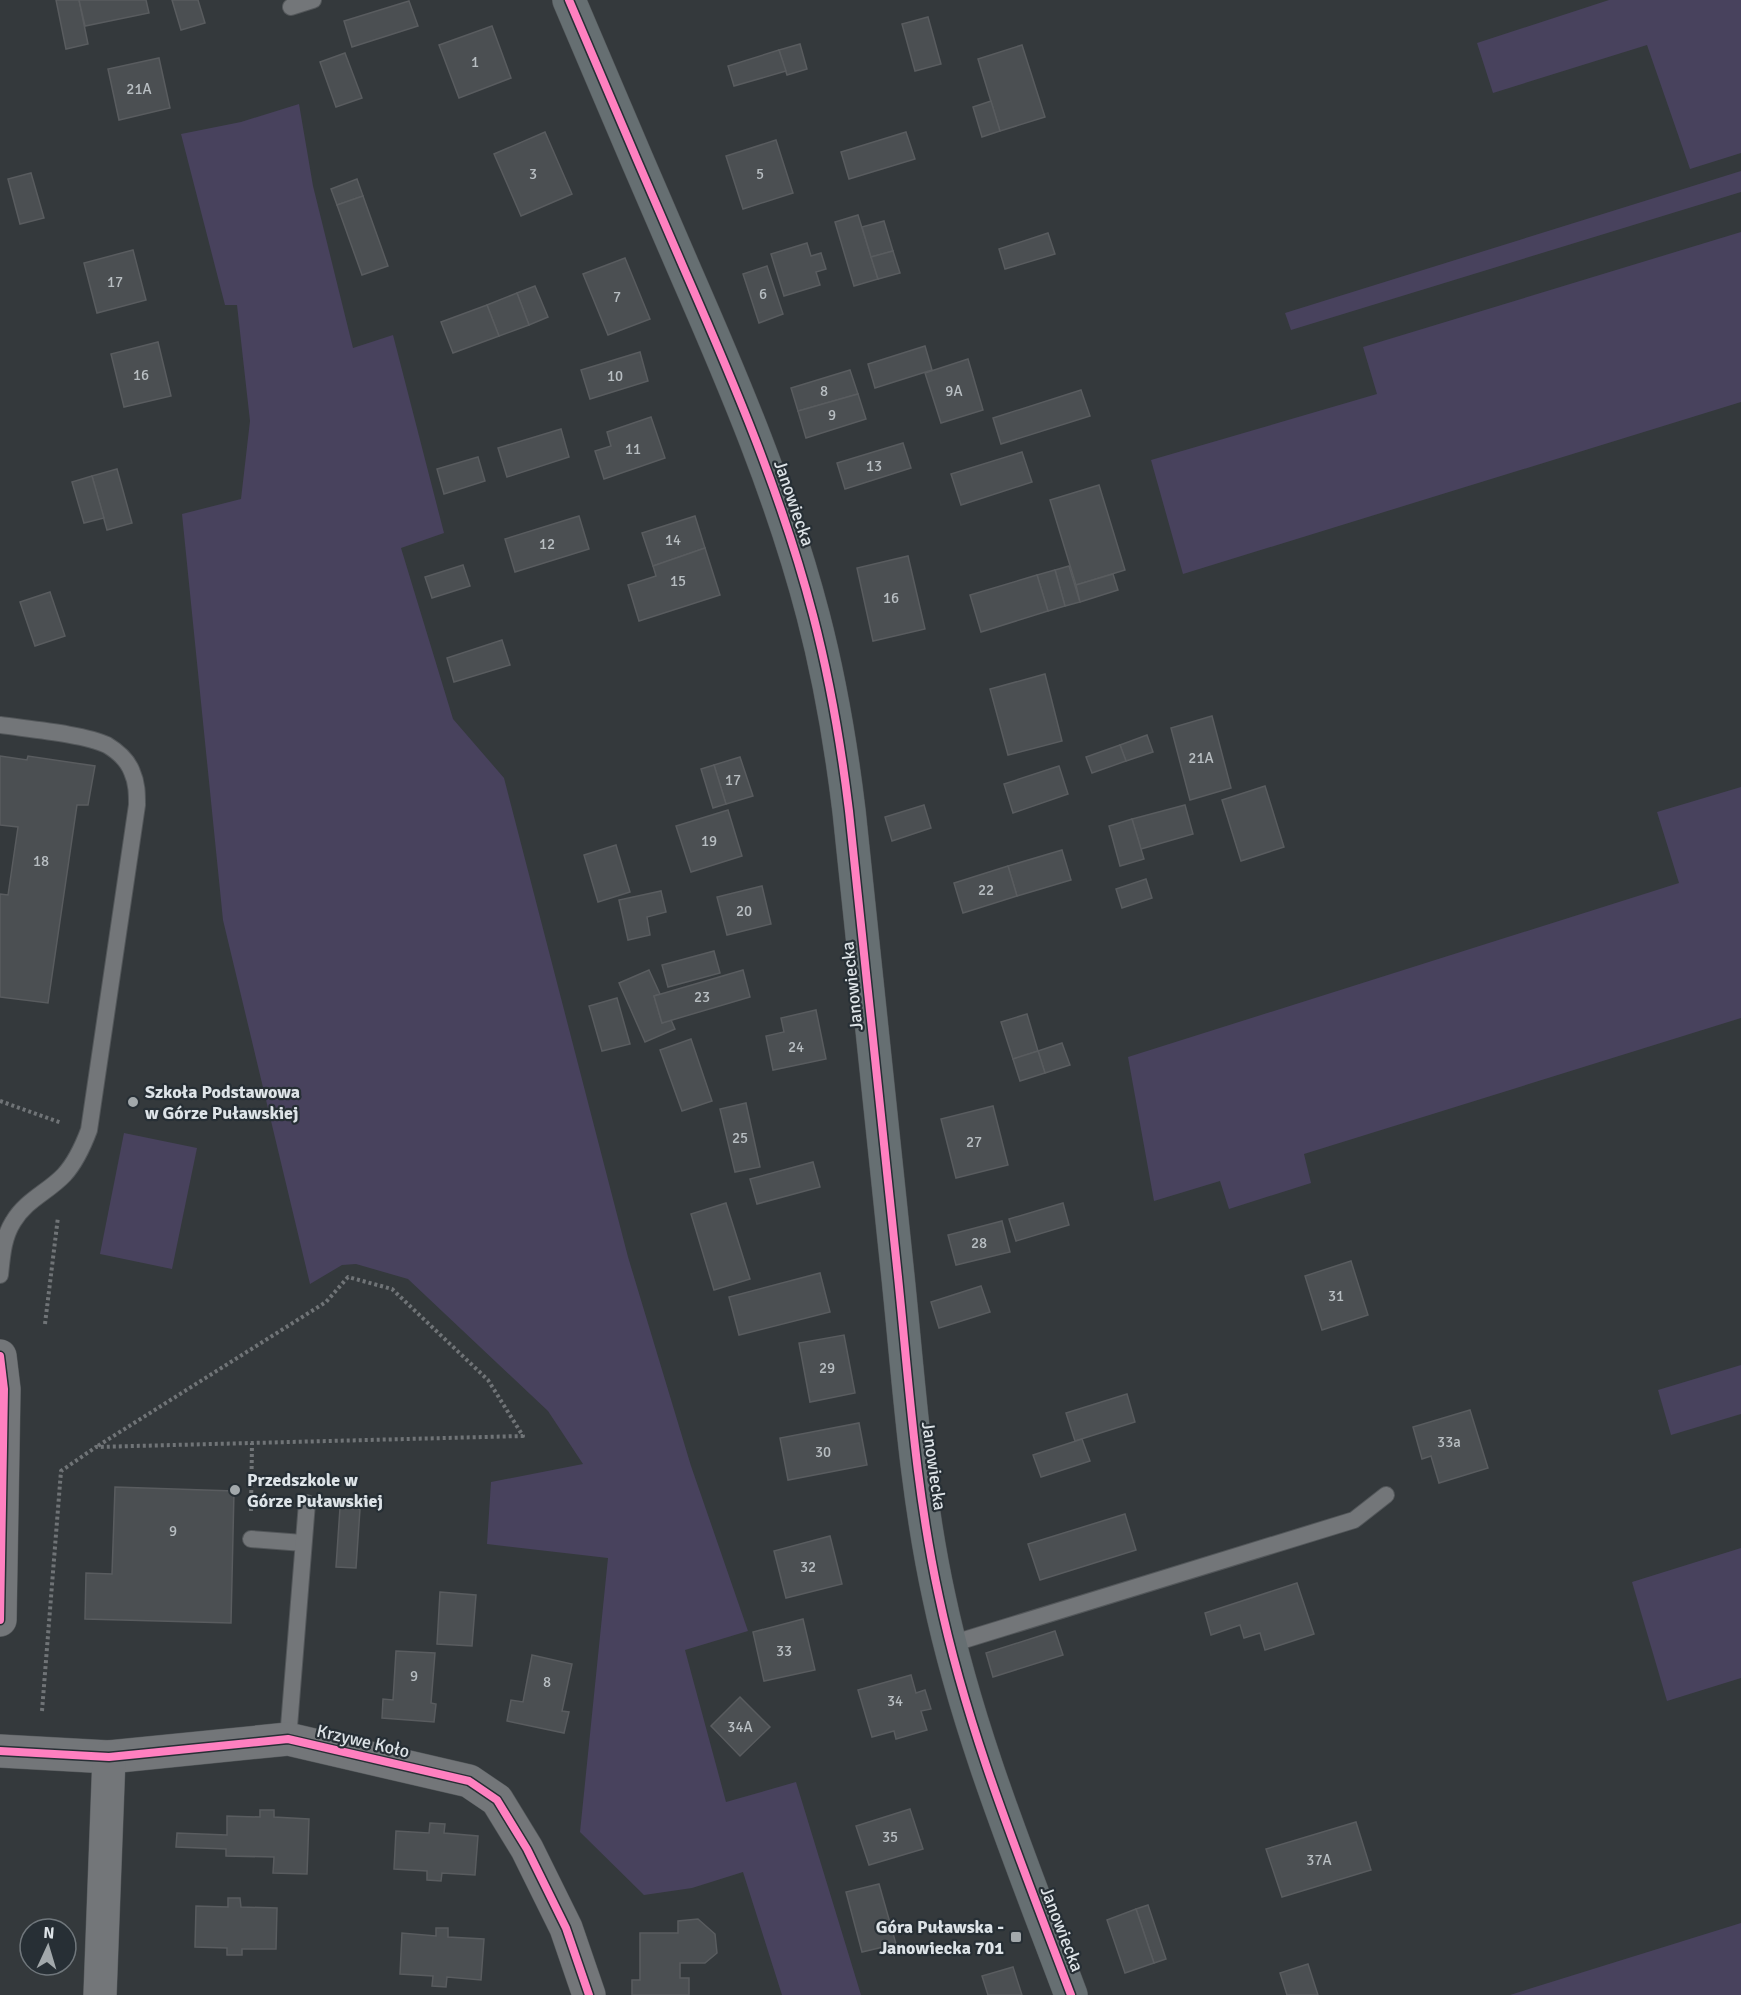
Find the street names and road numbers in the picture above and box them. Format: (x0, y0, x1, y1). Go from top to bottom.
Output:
street label: Janowiecka (769, 457, 819, 549)
street label: Janowiecka (836, 940, 868, 1032)
street label: Janowiecka (917, 1420, 951, 1512)
street label: Krzywe Koło (314, 1720, 412, 1762)
street label: Janowiecka (1036, 1883, 1088, 1975)

